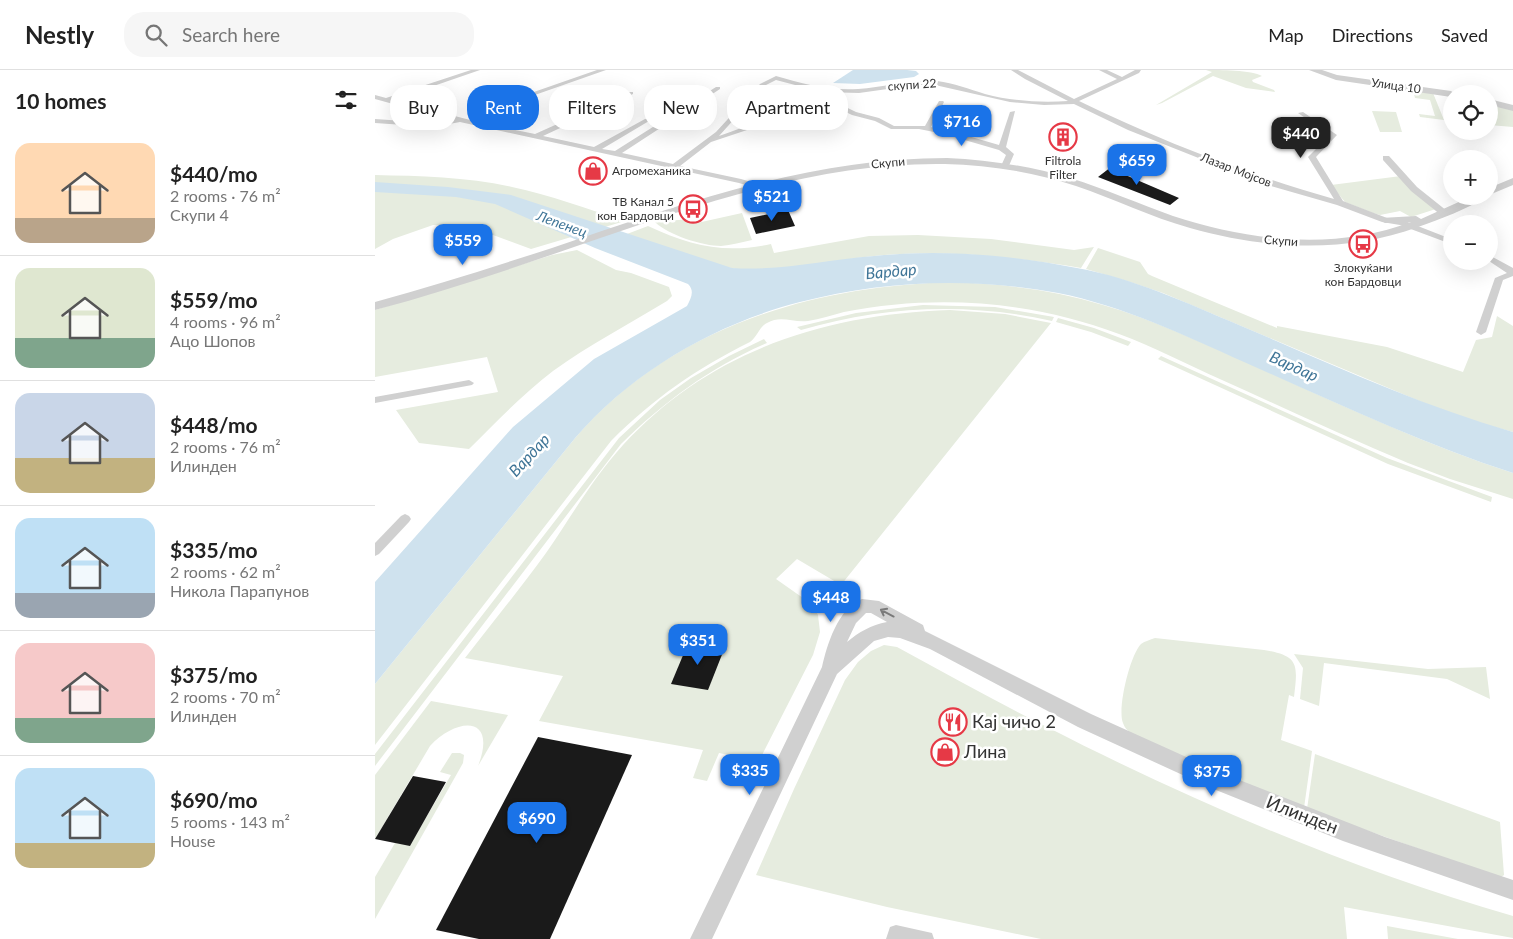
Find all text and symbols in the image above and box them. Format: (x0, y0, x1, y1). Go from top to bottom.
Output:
search box (124, 12, 474, 57)
text: Nestly (25, 20, 94, 49)
icon: search (142, 21, 170, 49)
text: Search here (182, 23, 280, 46)
text: Map (1268, 24, 1304, 46)
text: Directions (1332, 24, 1413, 46)
text: Saved (1441, 24, 1488, 46)
street label: скупи 22 (887, 75, 937, 94)
street label: Улица 10 (1370, 75, 1422, 96)
chip: Buy (390, 85, 457, 130)
chip: Rent (467, 85, 539, 130)
chip: Filters (549, 85, 634, 130)
chip: New (644, 85, 717, 130)
chip: Apartment (727, 85, 848, 130)
map controls (1443, 85, 1498, 270)
button: locate (1443, 85, 1498, 140)
icon: filters (332, 86, 360, 114)
text: 10 homes (15, 88, 106, 113)
pin: $716 (932, 104, 992, 147)
text: $716 (943, 111, 981, 130)
pin: $440 (1271, 116, 1331, 159)
building icon: Filtrola Filter (1048, 122, 1078, 152)
text: $440 (1282, 123, 1320, 142)
pin: $659 (1107, 144, 1167, 186)
street label: Лазар Мојсов (1198, 149, 1274, 190)
text: $659 (1118, 150, 1156, 169)
button: + (1443, 150, 1498, 205)
place label: Filtrola Filter (1045, 153, 1081, 182)
street label: Скупи (870, 154, 906, 171)
shop icon: Агромеханика (578, 156, 608, 186)
text: $440/mo (170, 161, 258, 186)
icon: home (55, 163, 115, 223)
place label: Агромеханика (612, 163, 691, 178)
pin: $521 (742, 180, 802, 222)
text: 2 rooms · 76 m² (170, 186, 281, 205)
text: $521 (753, 186, 791, 205)
place label: ТВ Канал 5 кон Бардовци (597, 194, 674, 223)
bus stop icon: ТВ Канал 5 кон Бардовци (678, 194, 708, 224)
text: Cкупи 4 (170, 205, 229, 224)
water label: Лепенец (534, 206, 590, 240)
button: − (1443, 215, 1498, 270)
pin: $559 (433, 224, 493, 266)
bus stop icon: Злокуќани кон Бардовци (1348, 229, 1378, 259)
text: $559 (444, 230, 482, 249)
street label: Скупи (1264, 232, 1299, 249)
water label: Вардар (865, 259, 917, 282)
place label: Злокуќани кон Бардовци (1325, 260, 1401, 289)
text: $559/mo (170, 287, 258, 312)
icon: home (55, 288, 115, 348)
text: 4 rooms · 96 m² (170, 312, 281, 331)
text: Ацо Шопов (170, 331, 256, 350)
water label: Вардар (1267, 346, 1321, 385)
text: $448/mo (170, 412, 258, 437)
icon: home (55, 413, 115, 473)
water label: Вардар (504, 429, 553, 480)
text: 2 rooms · 76 m² (170, 437, 281, 456)
text: Илинден (170, 456, 237, 475)
text: $335/mo (170, 537, 258, 562)
icon: home (55, 538, 115, 598)
text: 2 rooms · 62 m² (170, 562, 281, 581)
pin: $448 (801, 580, 861, 623)
text: Никола Парапунов (170, 581, 309, 600)
text: $448 (812, 587, 850, 606)
one-way arrow (880, 608, 895, 617)
pin: $351 (668, 624, 728, 666)
text: $351 (679, 630, 717, 649)
text: $375/mo (170, 662, 258, 687)
icon: home (55, 663, 115, 723)
text: 2 rooms · 70 m² (170, 687, 281, 706)
text: Илинден (170, 706, 237, 725)
restaurant icon: Кај чичо 2 (938, 707, 968, 737)
place label: Кај чичо 2 (972, 710, 1056, 732)
shop icon: Лина (930, 737, 960, 767)
place label: Лина (963, 740, 1006, 762)
pin: $335 (720, 754, 780, 796)
pin: $375 (1182, 754, 1242, 797)
text: $335 (731, 760, 769, 779)
text: $375 (1193, 761, 1231, 780)
text: $690/mo (170, 787, 258, 812)
icon: home (55, 788, 115, 848)
street label: Илинден (1263, 790, 1341, 838)
pin: $690 (507, 802, 567, 844)
text: $690 (518, 808, 556, 827)
text: 5 rooms · 143 m² (170, 812, 290, 831)
text: House (170, 831, 215, 850)

